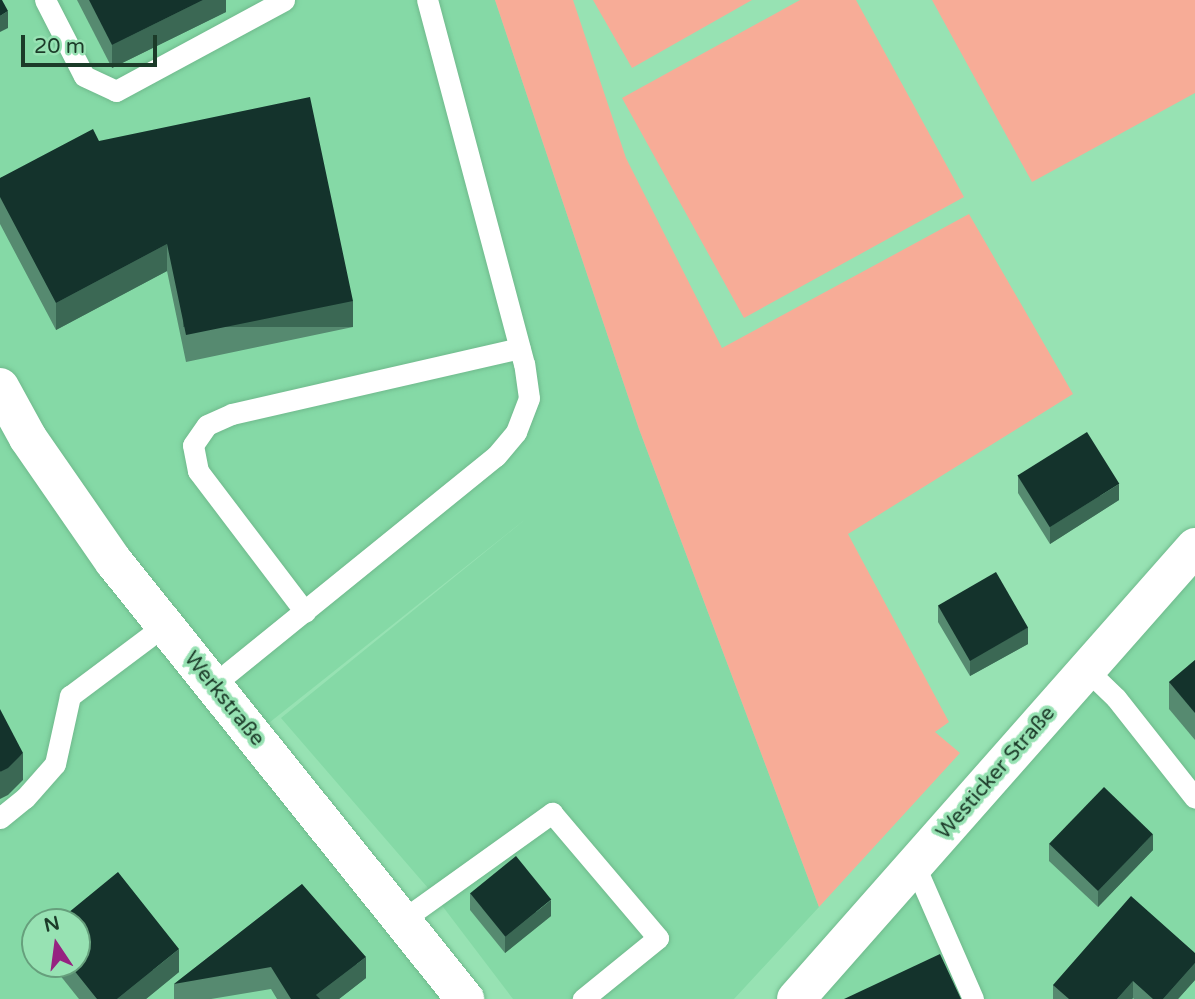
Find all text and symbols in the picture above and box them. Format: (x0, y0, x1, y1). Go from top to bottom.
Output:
scale bar (24, 21, 161, 65)
text: 20 m (34, 34, 85, 59)
street label: Werkstraße (178, 647, 270, 751)
street label: Westicker Straße (931, 701, 1061, 845)
north arrow (21, 908, 91, 978)
text: N (42, 912, 62, 937)

